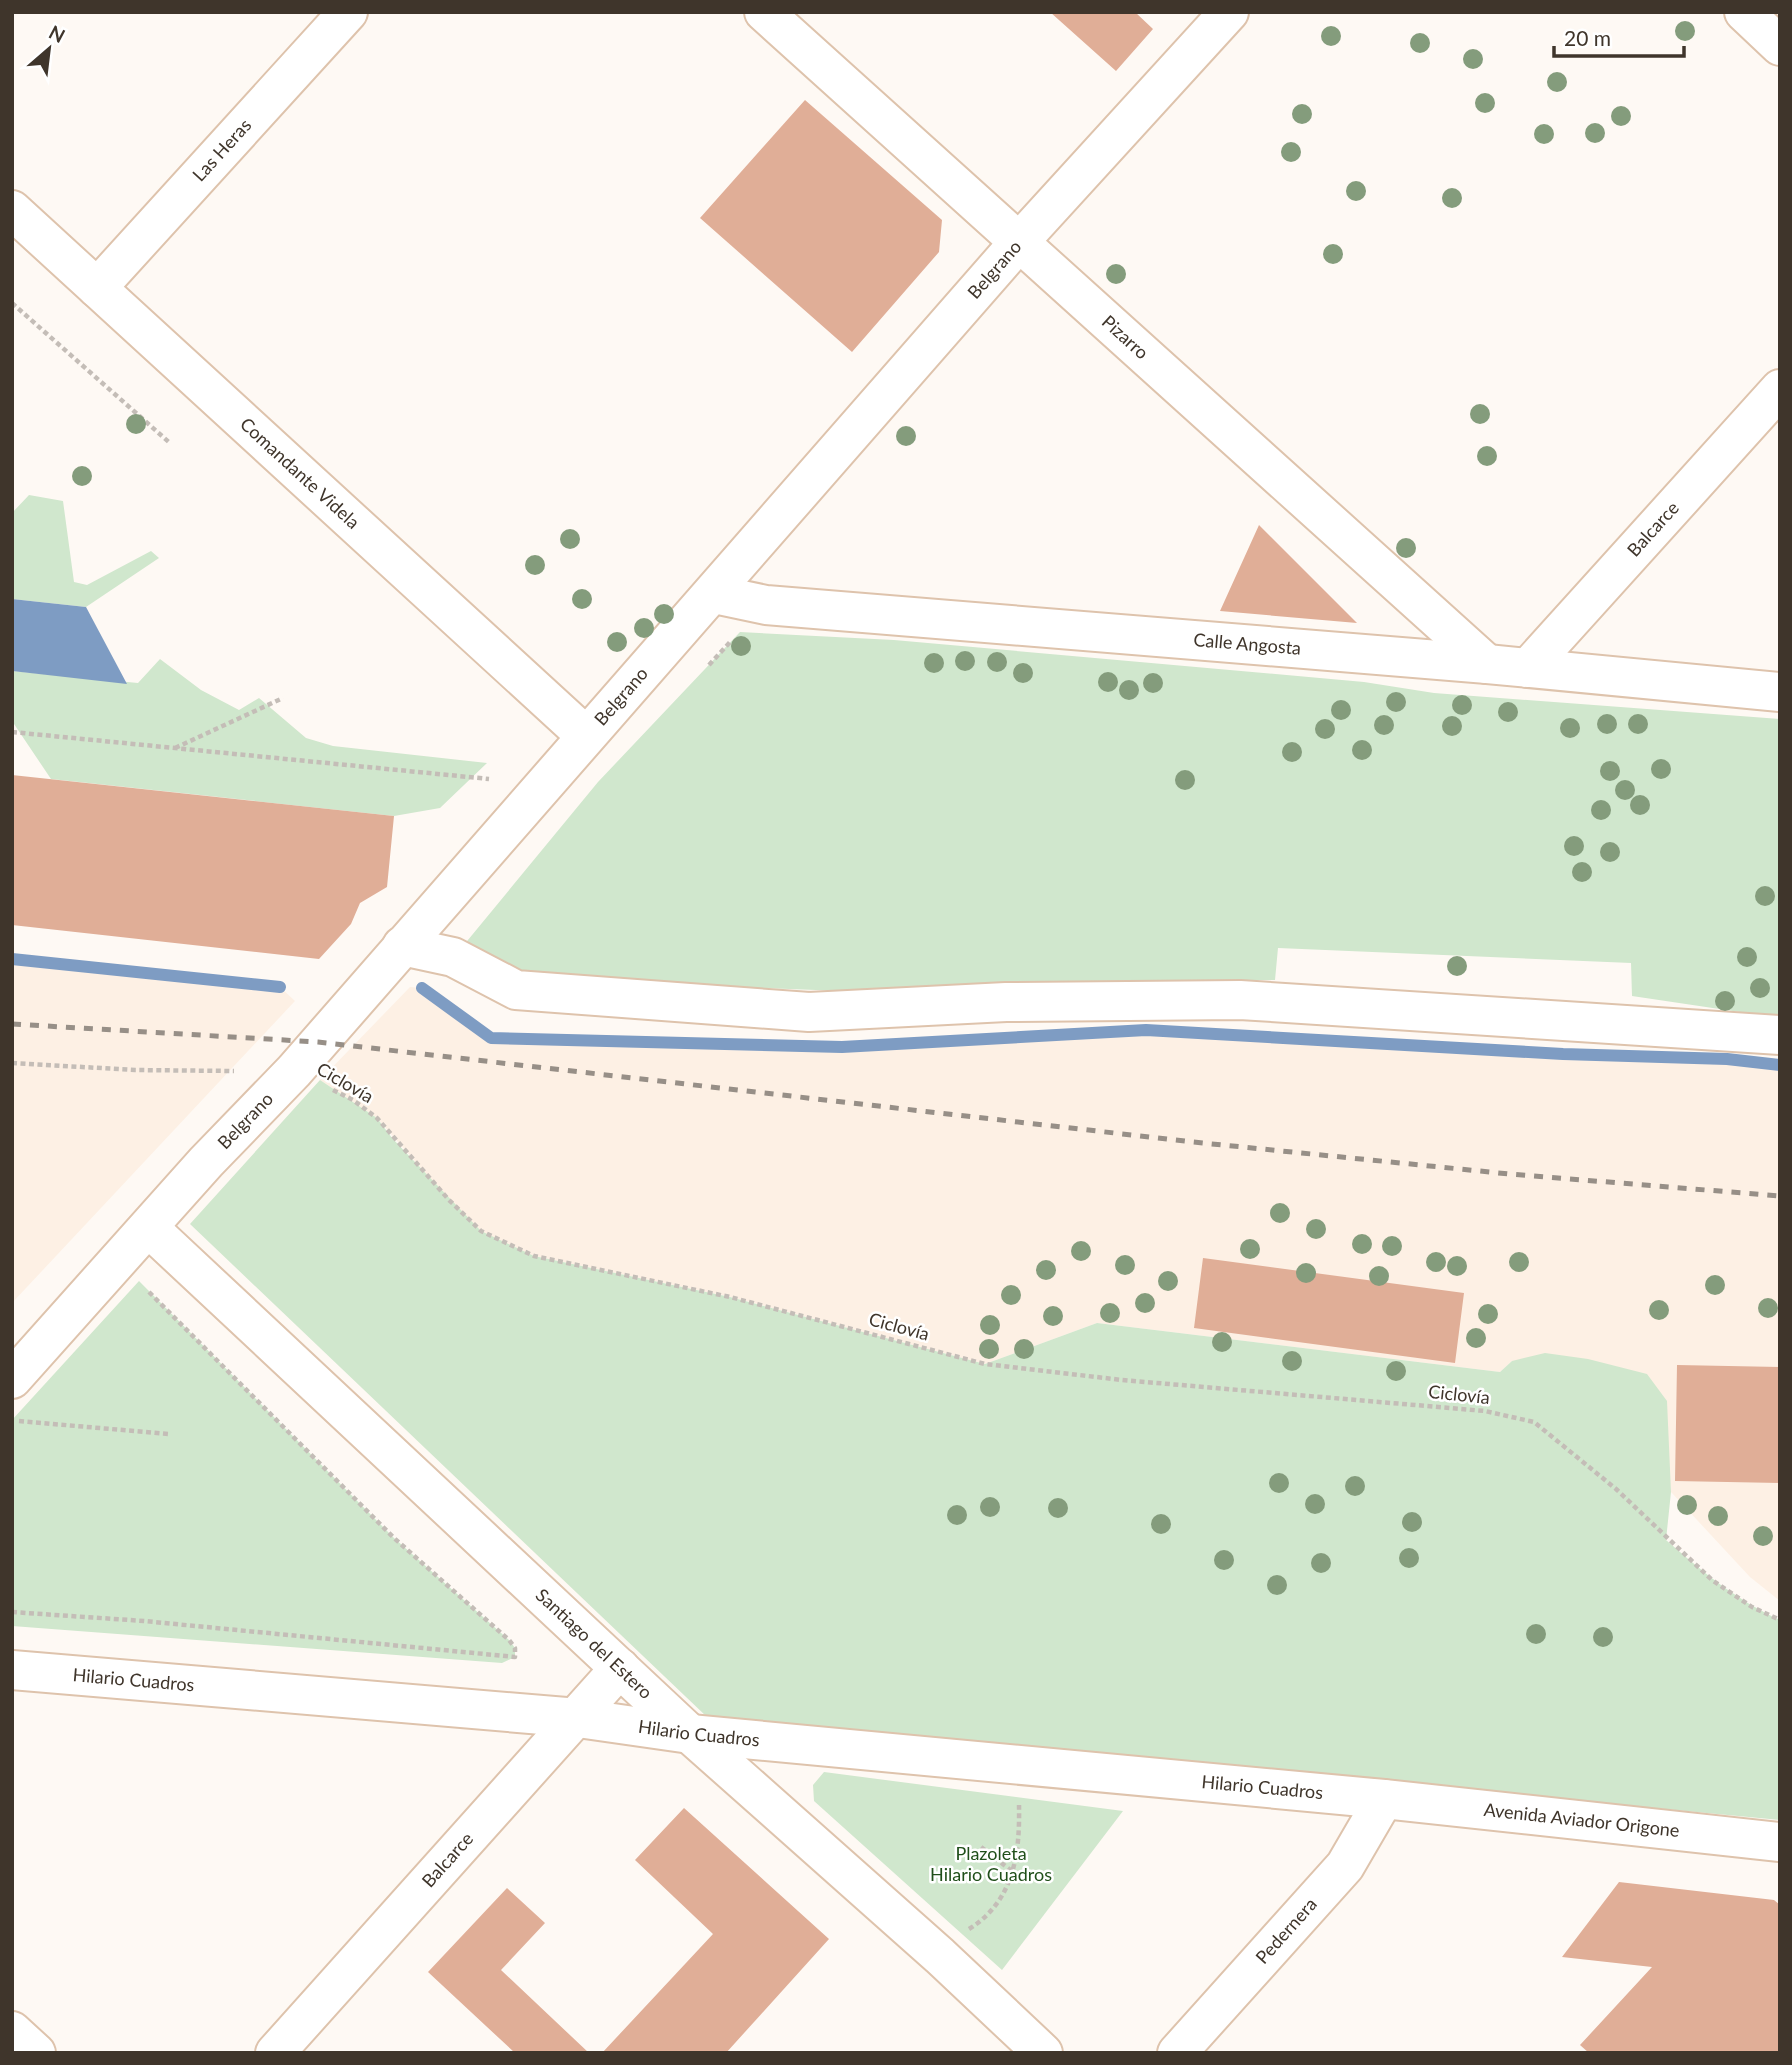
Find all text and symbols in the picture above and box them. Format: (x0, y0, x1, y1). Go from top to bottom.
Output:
north arrow (14, 14, 84, 84)
scale bar (1554, 14, 1684, 58)
text: N (45, 20, 69, 47)
text: 20 m (1564, 25, 1611, 50)
street label: Las Heras (187, 114, 256, 186)
street label: Belgrano (963, 236, 1025, 303)
street label: Pizarro (1098, 310, 1153, 363)
street label: Comandante Videla (236, 413, 364, 533)
street label: Balcarce (1622, 497, 1683, 561)
street label: Calle Angosta (1193, 628, 1302, 659)
street label: Belgrano (589, 662, 652, 730)
street label: Ciclovía (313, 1057, 378, 1107)
street label: Belgrano (213, 1087, 277, 1153)
street label: Ciclovía (867, 1307, 932, 1345)
street label: Ciclovía (1427, 1380, 1491, 1408)
street label: Santiago del Estero (532, 1583, 657, 1703)
street label: Hilario Cuadros (72, 1663, 196, 1695)
street label: Hilario Cuadros (637, 1715, 761, 1750)
street label: Hilario Cuadros (1201, 1770, 1324, 1803)
street label: Avenida Aviador Origone (1483, 1798, 1681, 1841)
street label: Balcarce (417, 1827, 477, 1892)
park label: Plazoleta Hilario Cuadros (930, 1842, 1052, 1885)
street label: Pedernera (1251, 1893, 1321, 1968)

